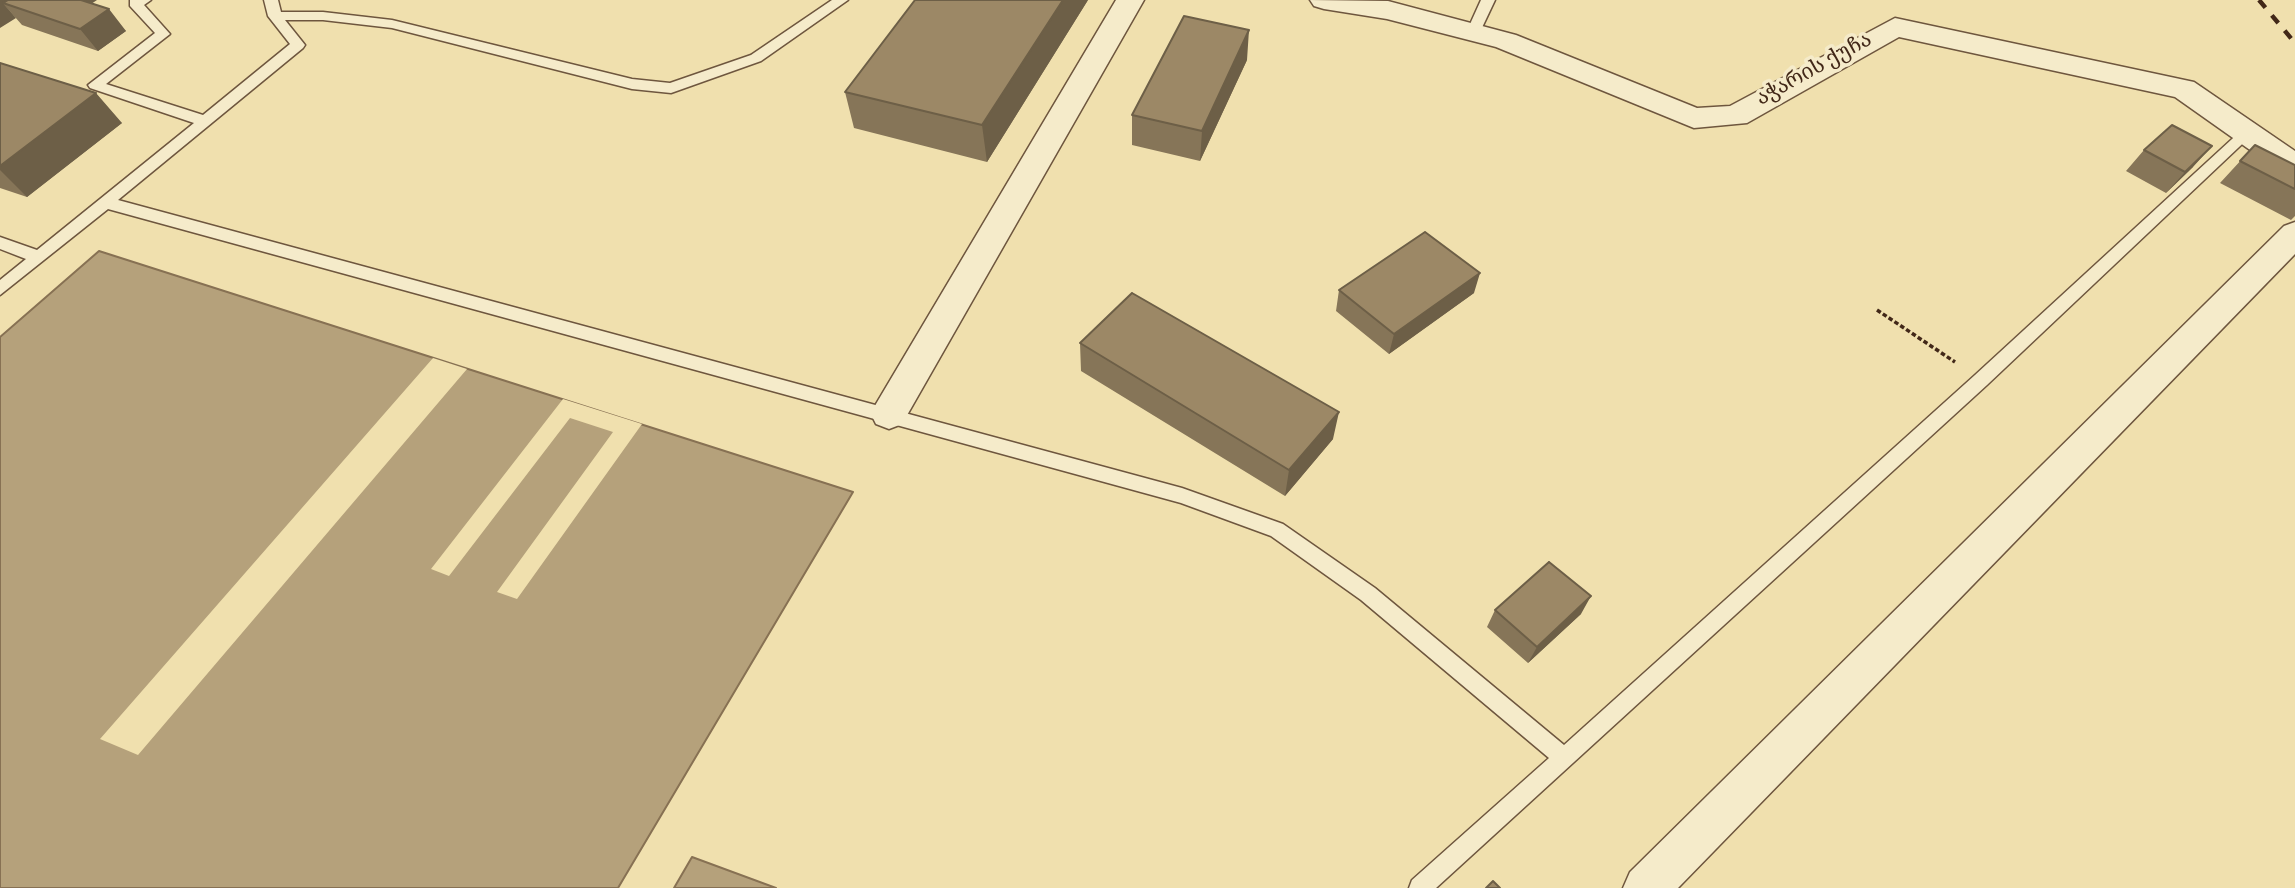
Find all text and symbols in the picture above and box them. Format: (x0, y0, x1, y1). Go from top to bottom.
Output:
street label: აჭარის ქუჩა (1753, 29, 1877, 113)

